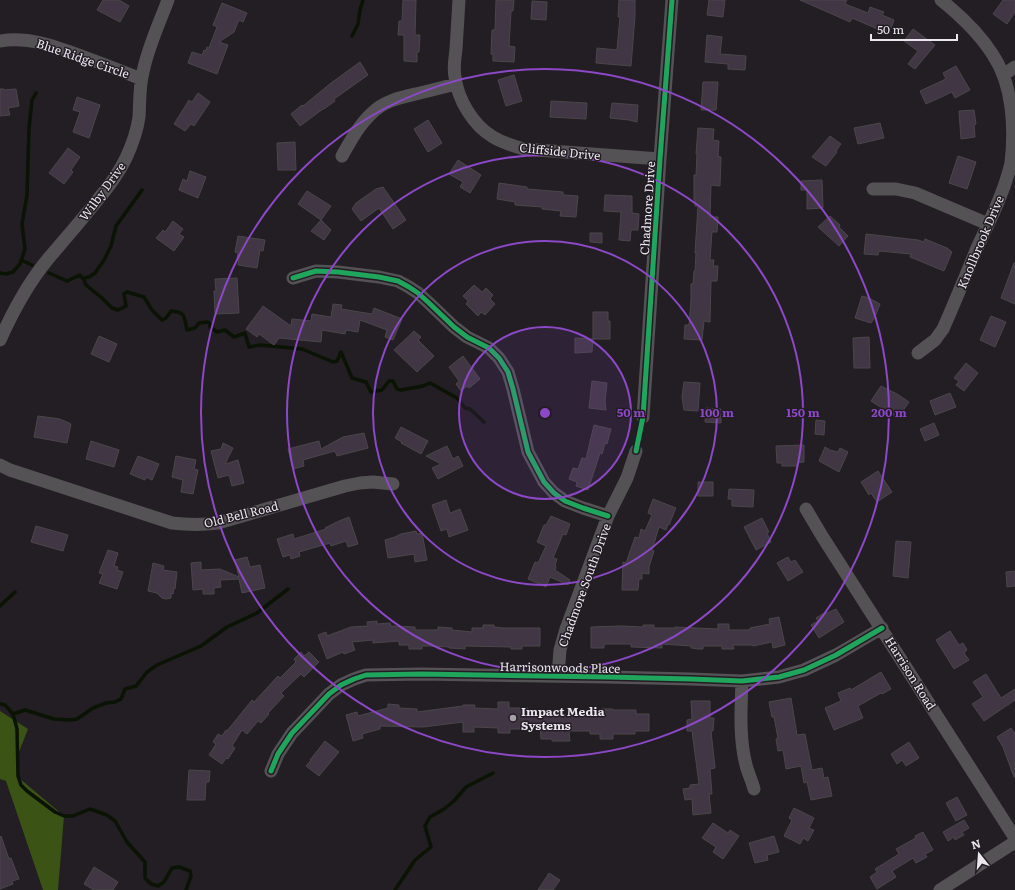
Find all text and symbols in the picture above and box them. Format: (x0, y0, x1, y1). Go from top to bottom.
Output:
scale bar (871, 16, 957, 42)
text: 50 m (877, 20, 904, 38)
street label: Blue Ridge Circle (34, 34, 132, 82)
street label: Cliffside Drive (518, 138, 602, 164)
street label: Wilby Drive (74, 158, 130, 224)
street label: Chadmore Drive (635, 160, 659, 256)
street label: Knollbrook Drive (952, 193, 1008, 291)
text: 50 m (617, 403, 645, 421)
text: 100 m (700, 403, 734, 421)
text: 150 m (786, 403, 820, 421)
text: 200 m (871, 403, 907, 421)
centre of rings (538, 406, 552, 420)
street label: Old Bell Road (202, 496, 281, 532)
street label: Chadmore South Drive (553, 521, 615, 649)
street label: Harrison Road (881, 633, 941, 714)
street label: Harrisonwoods Place (499, 657, 621, 677)
place label: Impact Media Systems (521, 702, 605, 734)
marker: Impact Media Systems (508, 713, 518, 723)
north arrow (959, 834, 999, 874)
text: N (969, 834, 983, 852)

